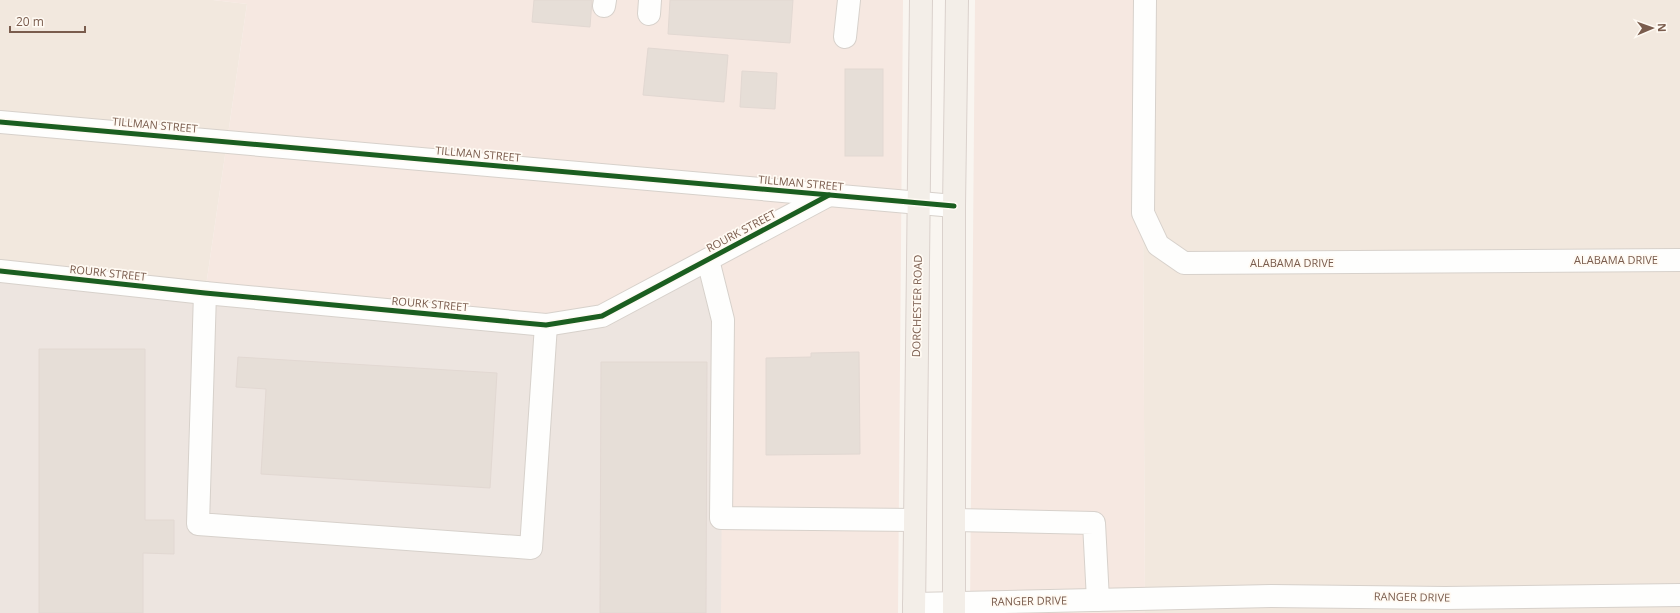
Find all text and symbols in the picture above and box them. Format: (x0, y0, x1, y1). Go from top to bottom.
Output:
scale bar (10, 8, 85, 34)
north arrow (1632, 8, 1672, 48)
text: 20 m (16, 13, 44, 30)
text: N (1655, 23, 1670, 32)
street label: TILLMAN STREET (112, 113, 198, 136)
street label: TILLMAN STREET (435, 142, 521, 165)
street label: TILLMAN STREET (758, 171, 844, 194)
street label: ROURK STREET (703, 206, 778, 255)
street label: ALABAMA DRIVE (1574, 252, 1658, 267)
street label: DORCHESTER ROAD (908, 255, 925, 357)
street label: ALABAMA DRIVE (1250, 255, 1334, 270)
street label: ROURK STREET (69, 261, 147, 284)
street label: ROURK STREET (391, 293, 469, 314)
street label: RANGER DRIVE (1374, 588, 1450, 605)
street label: RANGER DRIVE (991, 592, 1067, 609)

